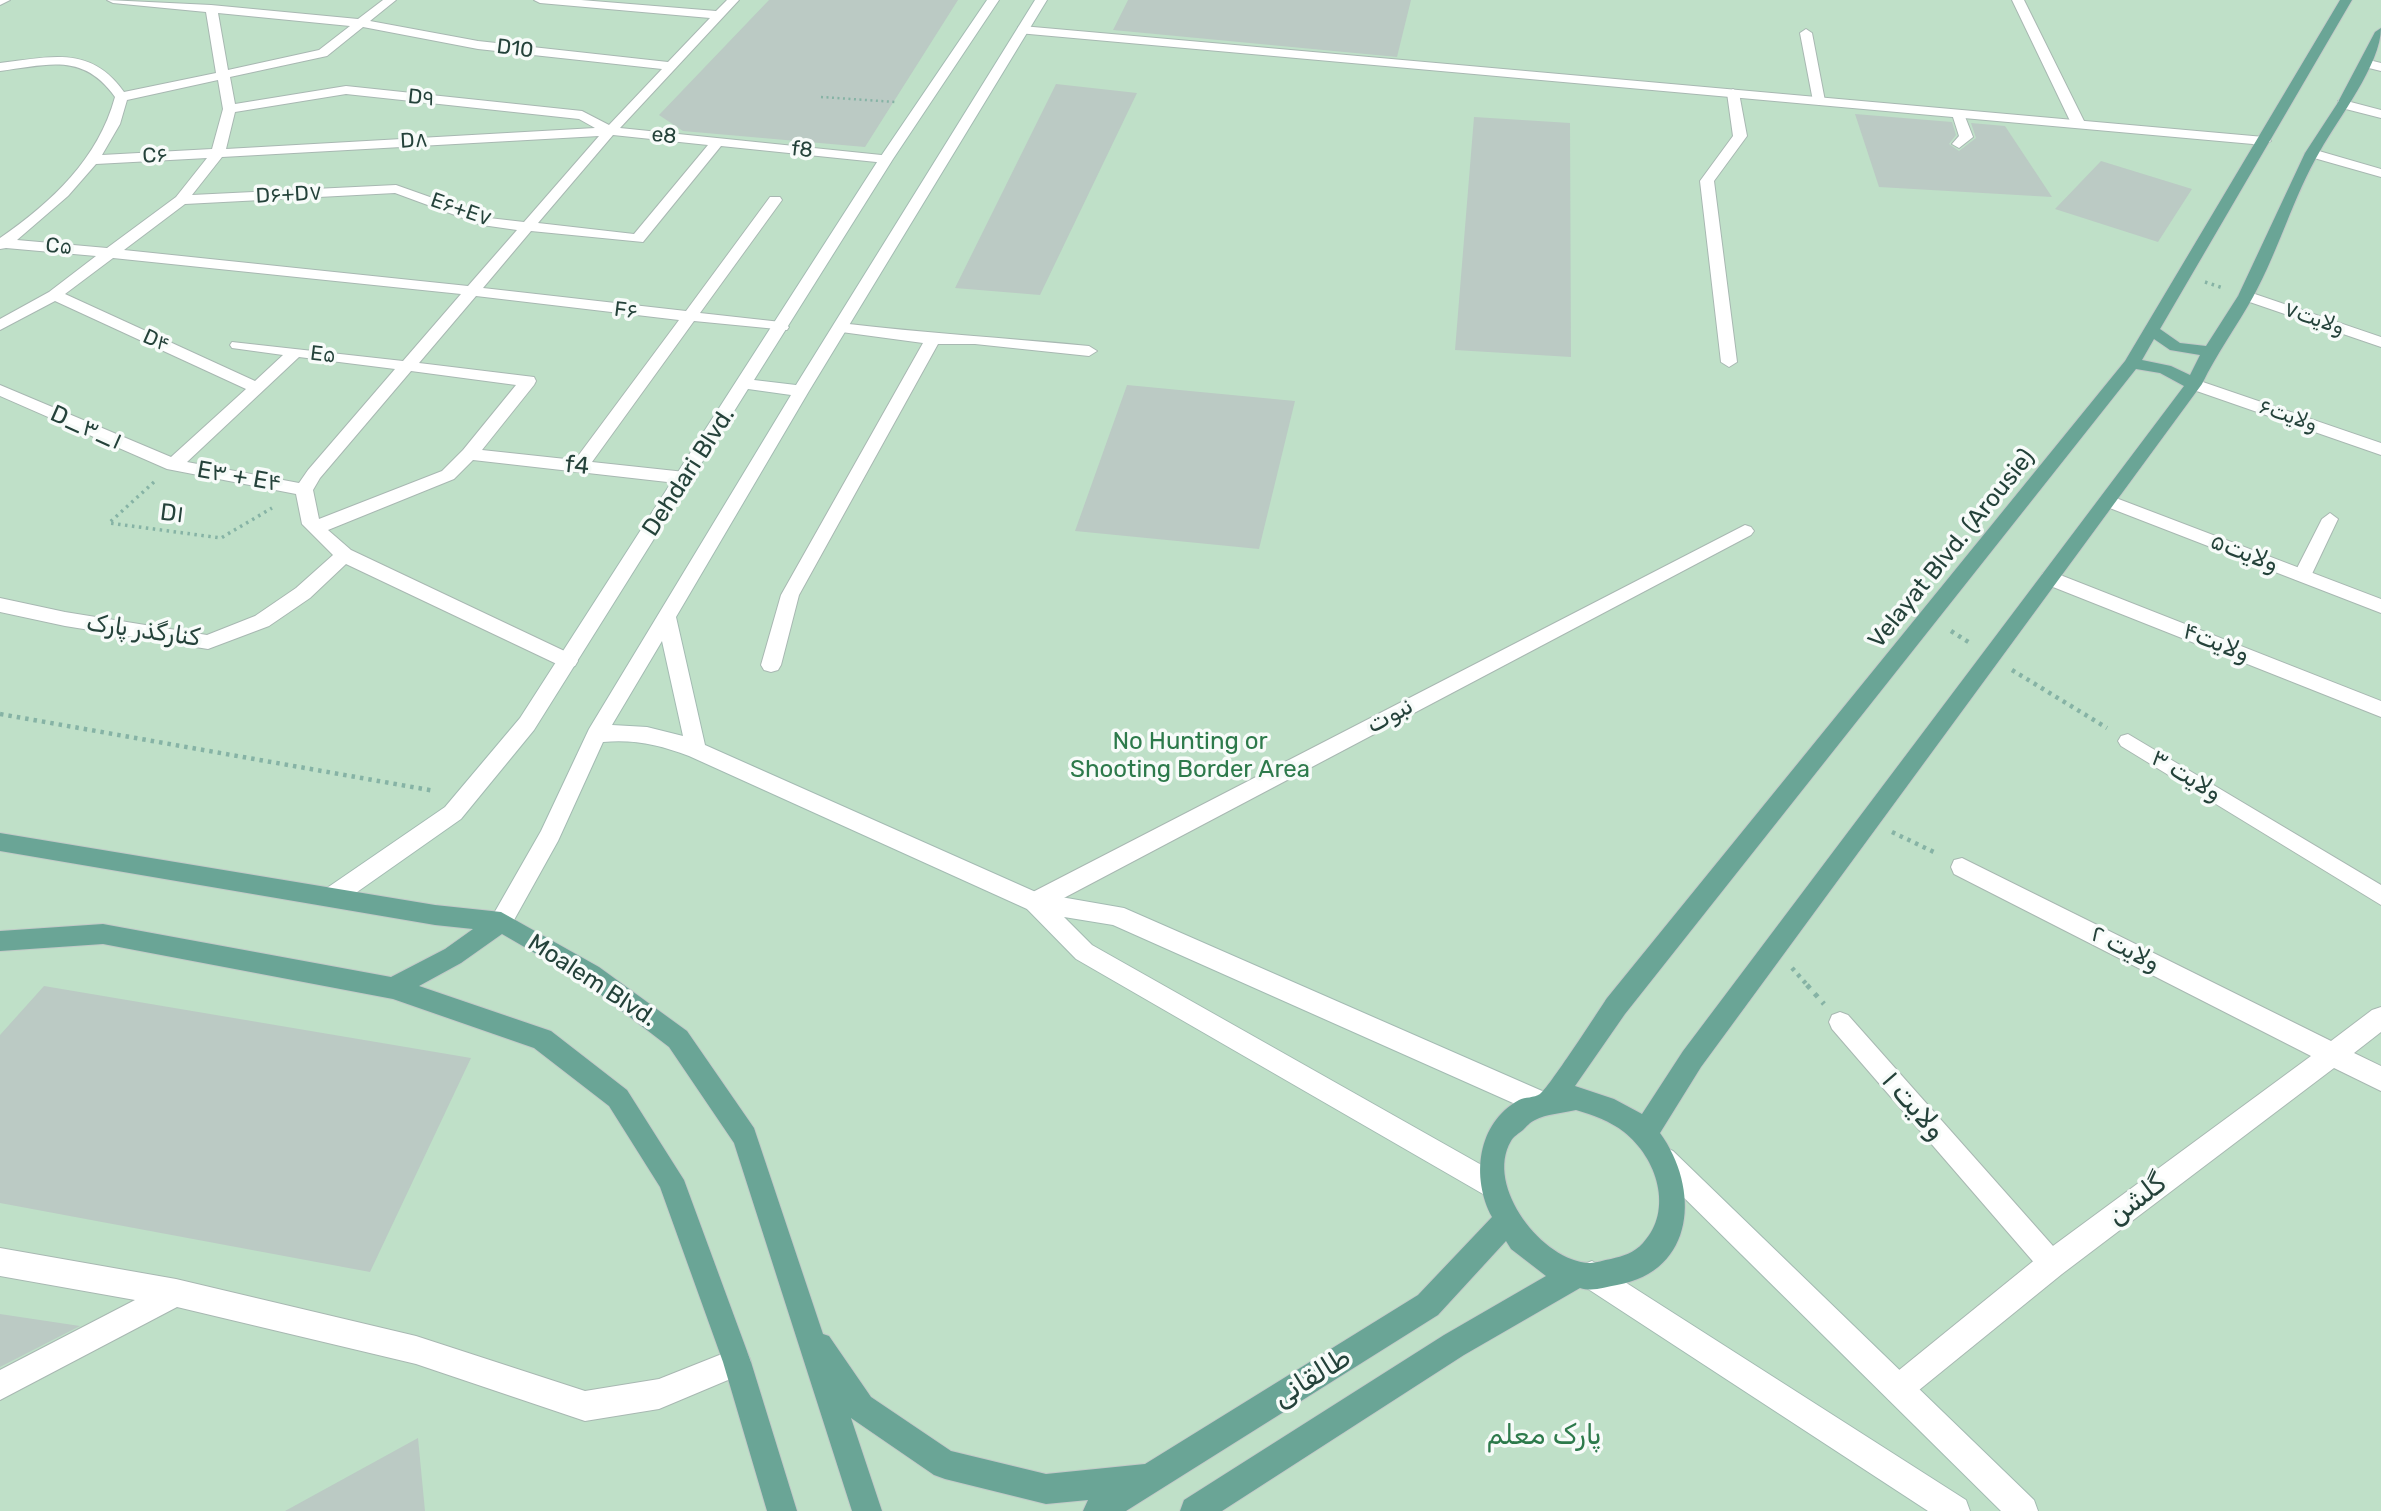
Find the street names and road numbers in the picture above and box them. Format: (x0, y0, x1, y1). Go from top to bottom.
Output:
street label: D10 (495, 34, 535, 64)
street label: D۹ (406, 84, 436, 112)
street label: e8 (650, 122, 678, 150)
street label: D۸ (399, 128, 429, 154)
street label: f8 (790, 136, 814, 164)
street label: C۶ (142, 143, 168, 169)
street label: D۶+D۷ (255, 181, 323, 209)
street label: E۶+E۷ (427, 188, 495, 232)
street label: C۵ (44, 233, 74, 261)
street label: F۶ (613, 297, 639, 325)
street label: ولایت۷ (2281, 297, 2347, 341)
street label: D۴ (139, 324, 173, 358)
street label: E۵ (309, 341, 337, 369)
street label: ولایت۶ (2255, 394, 2321, 438)
street label: D_۳_۱ (46, 400, 126, 456)
street label: Dehdari Blvd. (637, 402, 741, 542)
street label: Velayat Blvd. (Arousie) (1863, 444, 2041, 654)
street label: f4 (563, 450, 591, 482)
street label: E۳ + E۴ (195, 455, 283, 499)
street label: D۱ (158, 498, 186, 530)
street label: ولایت۵ (2206, 527, 2282, 579)
street label: کنارگذر پارک (84, 609, 202, 653)
street label: ولایت۴ (2178, 617, 2254, 669)
street label: نبوت (1362, 692, 1418, 740)
street label: ولایت ۳ (2145, 744, 2227, 808)
street label: ولایت ۲ (2086, 919, 2164, 979)
street label: Moalem Blvd. (522, 929, 662, 1033)
street label: ولایت ۱ (1874, 1065, 1952, 1147)
street label: گلشن (2101, 1167, 2173, 1233)
street label: طالقانی (1267, 1341, 1357, 1415)

